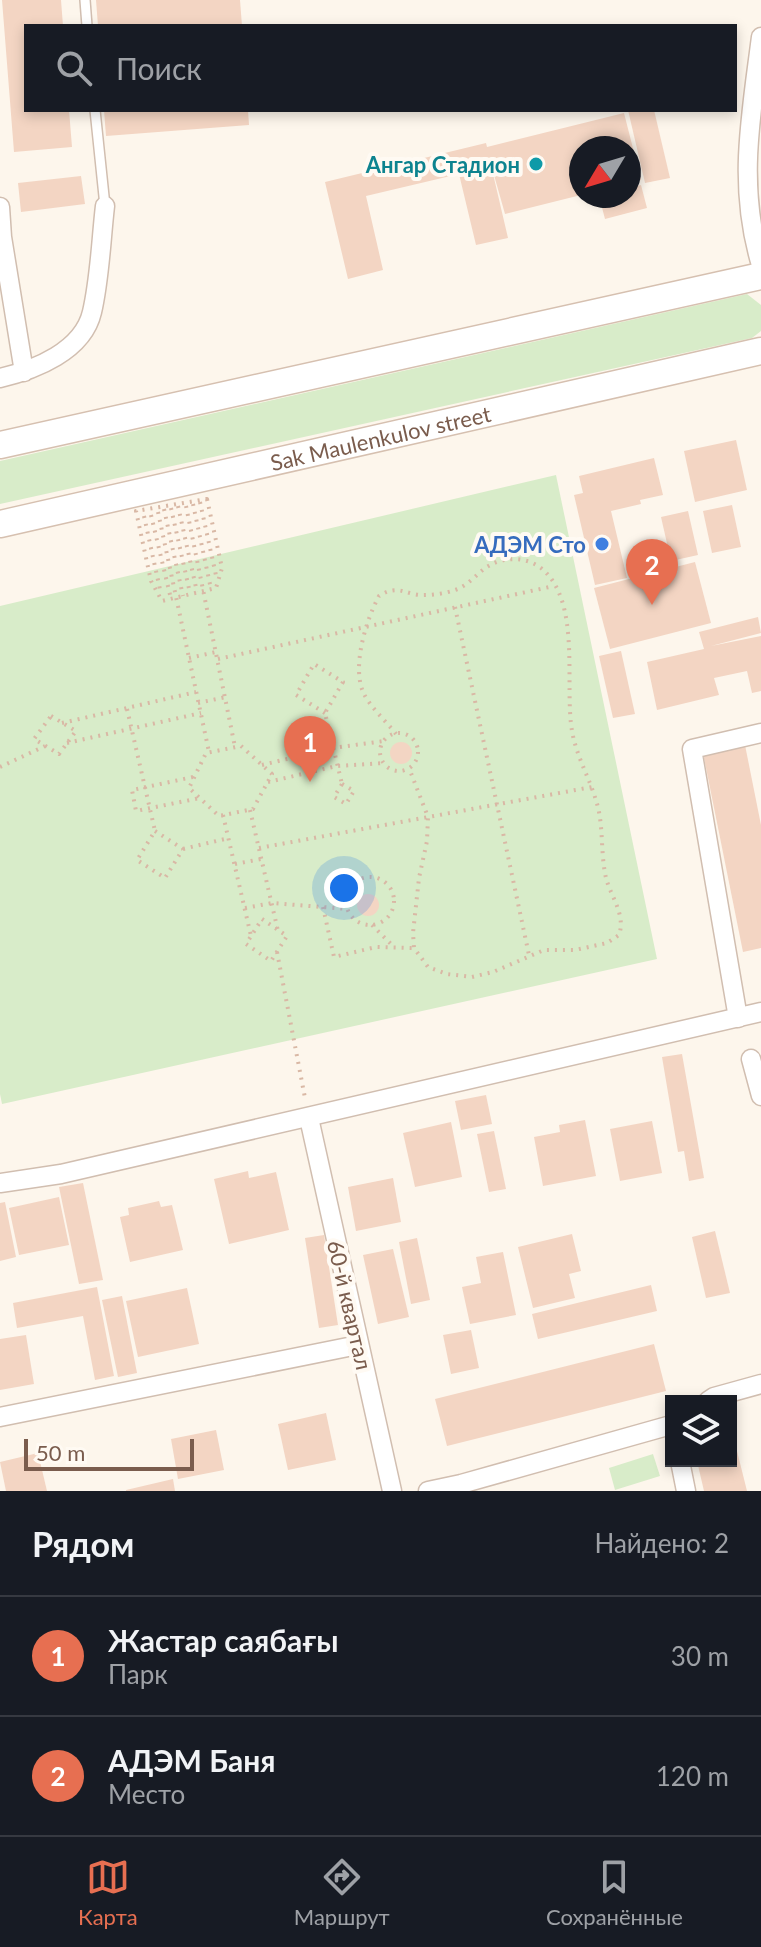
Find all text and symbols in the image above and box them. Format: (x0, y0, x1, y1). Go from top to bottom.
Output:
search box (24, 24, 737, 112)
icon: search (52, 46, 96, 90)
text: Поиск (116, 50, 202, 86)
north arrow (569, 136, 641, 208)
place label: Ангар Стадион (365, 151, 520, 178)
marker: Ангар Стадион (527, 155, 545, 173)
street label: Sak Maulenkulov street (267, 399, 493, 476)
place label: АДЭМ Сто (473, 531, 586, 558)
marker: АДЭМ Сто (593, 535, 611, 553)
pin: 2 (626, 539, 678, 605)
pin: 1 (284, 716, 336, 782)
your location (324, 868, 364, 908)
street label: 60-й квартал (322, 1238, 378, 1372)
map controls (665, 1395, 737, 1467)
button: layers (665, 1395, 737, 1467)
scale bar (24, 1435, 194, 1471)
text: 50 m (36, 1439, 85, 1466)
text: Рядом (32, 1523, 134, 1564)
text: Найдено: 2 (594, 1527, 729, 1559)
text: Жастар саябағы (108, 1622, 338, 1658)
text: 1 (50, 1640, 66, 1672)
text: 30 m (671, 1640, 729, 1672)
text: Парк (108, 1658, 168, 1690)
text: АДЭМ Баня (108, 1742, 276, 1778)
text: 2 (50, 1760, 66, 1792)
text: 120 m (656, 1760, 729, 1792)
text: Место (108, 1778, 185, 1810)
tab: Карта (78, 1855, 138, 1930)
tab: Маршрут (294, 1855, 390, 1930)
tab: Сохранённые (546, 1855, 683, 1930)

